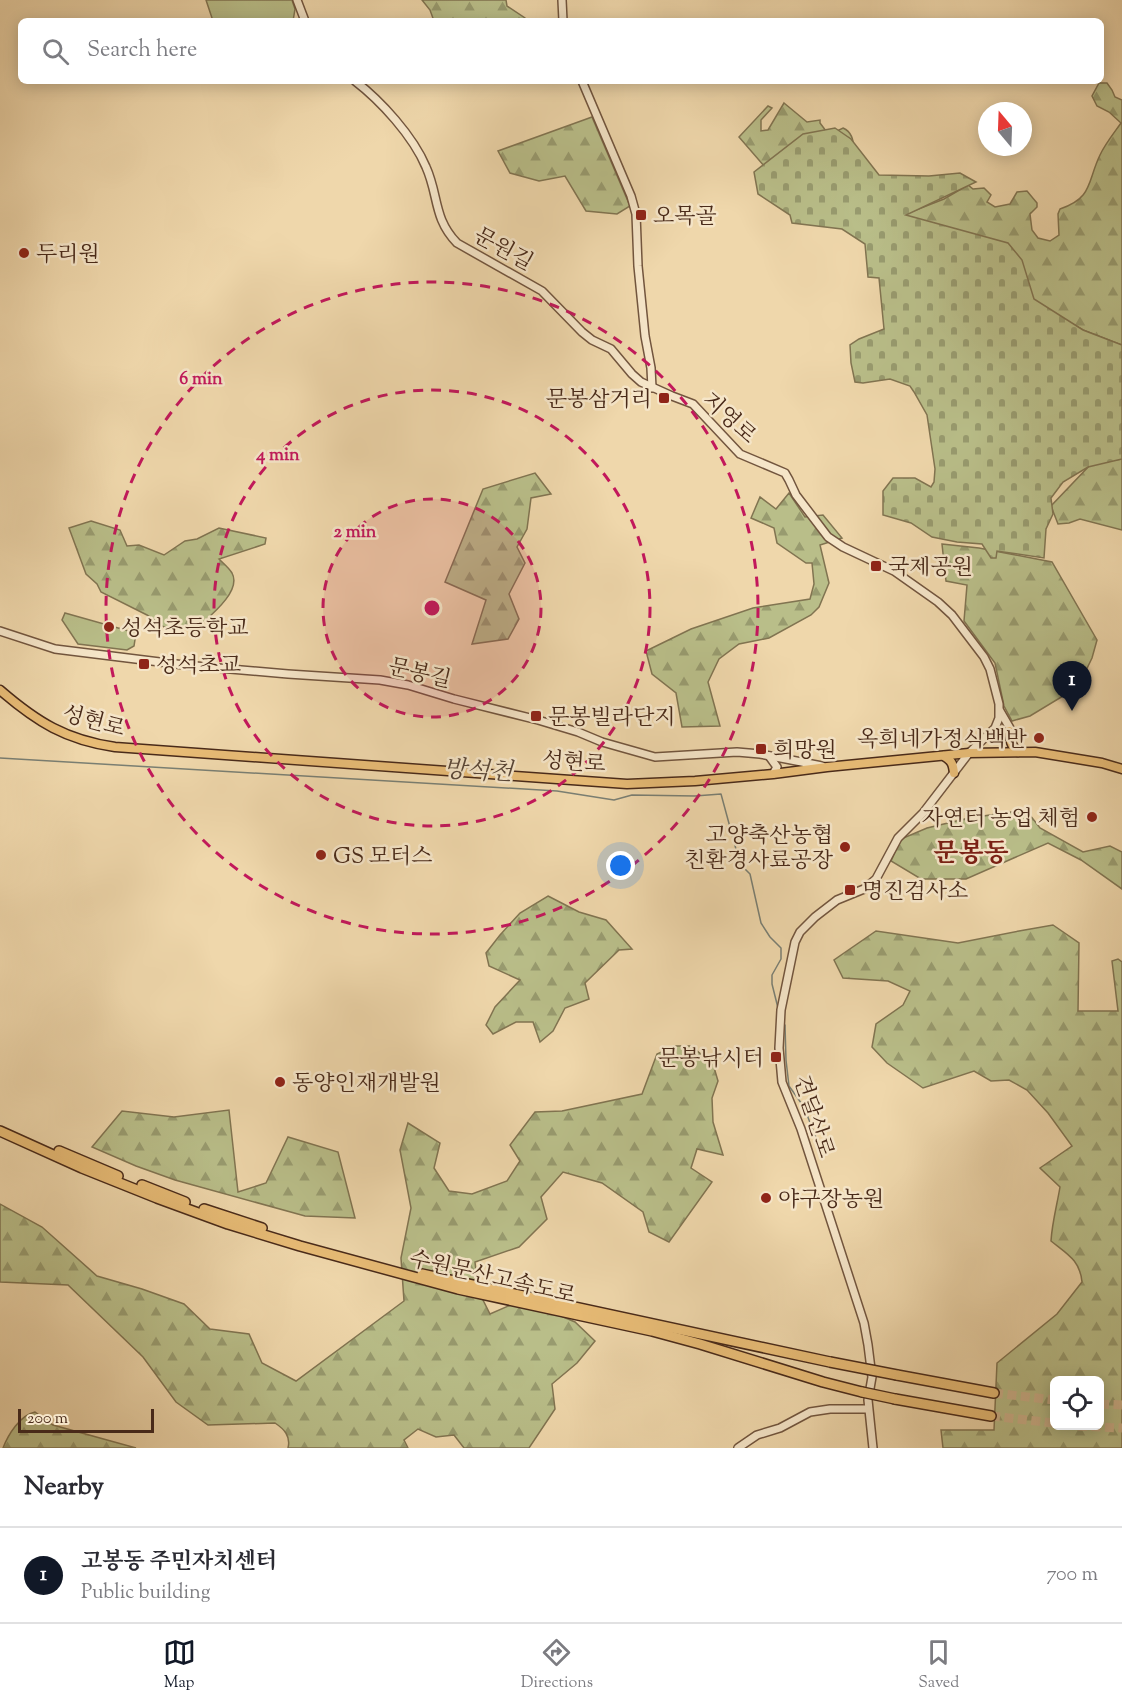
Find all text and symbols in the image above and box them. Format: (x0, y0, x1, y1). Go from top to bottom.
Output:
search box (18, 18, 1104, 84)
icon: search (39, 35, 72, 68)
text: Search here (87, 35, 197, 67)
north arrow (978, 102, 1032, 156)
place label: 오목골 (653, 202, 717, 234)
marker: 오목골 (634, 208, 648, 222)
street label: 문원길 (467, 221, 538, 280)
place label: 두리원 (36, 240, 100, 272)
marker: 두리원 (17, 246, 31, 260)
text: 6 min (179, 367, 223, 393)
place label: 문봉삼거리 (546, 385, 652, 417)
street label: 지영로 (694, 386, 762, 452)
marker: 문봉삼거리 (657, 391, 671, 405)
text: 4 min (255, 443, 300, 469)
text: 2 min (334, 520, 377, 546)
place label: 국제공원 (888, 553, 973, 585)
marker: 국제공원 (869, 559, 883, 573)
centre of rings (422, 598, 442, 618)
place label: 성석초등학교 (121, 614, 249, 646)
marker: 성석초등학교 (102, 620, 116, 634)
place label: 성석초교 (156, 651, 241, 683)
street label: 문봉길 (385, 652, 454, 698)
marker: 성석초교 (137, 657, 151, 671)
pin: 1 (1052, 662, 1092, 711)
street label: 성현로 (58, 699, 128, 747)
place label: 문봉빌라단지 (548, 703, 676, 735)
marker: 문봉빌라단지 (529, 709, 543, 723)
place label: 옥희네가정식백반 (857, 725, 1027, 757)
marker: 옥희네가정식백반 (1032, 731, 1046, 745)
place label: 희망원 (773, 736, 837, 768)
marker: 희망원 (754, 742, 768, 756)
street label: 성현로 (541, 746, 607, 782)
water label: 방석천 (442, 753, 515, 791)
place label: 자연터 농업 체험 (922, 804, 1080, 836)
marker: 자연터 농업 체험 (1085, 810, 1099, 824)
place label: 고양축산농협 친환경사료공장 (684, 821, 834, 878)
district label: 문봉동 (933, 836, 1009, 873)
marker: 고양축산농협 친환경사료공장 (838, 840, 852, 854)
place label: GS 모터스 (333, 842, 433, 874)
marker: GS 모터스 (314, 848, 328, 862)
your location (606, 851, 635, 880)
place label: 명진검사소 (862, 877, 968, 909)
marker: 명진검사소 (843, 883, 857, 897)
place label: 문봉낚시터 (658, 1044, 764, 1076)
marker: 문봉낚시터 (769, 1050, 783, 1064)
place label: 동양인재개발원 (292, 1069, 441, 1101)
street label: 견달산로 (784, 1072, 840, 1162)
marker: 동양인재개발원 (273, 1075, 287, 1089)
place label: 야구장농원 (778, 1185, 884, 1217)
marker: 야구장농원 (759, 1191, 773, 1205)
street label: 수원문산고속도로 (406, 1244, 579, 1314)
map controls (1050, 1376, 1104, 1430)
button: locate (1050, 1376, 1104, 1430)
scale bar (18, 1406, 154, 1434)
text: 200 m (27, 1408, 68, 1431)
text: Nearby (24, 1469, 104, 1506)
text: 고봉동 주민자치센터 (81, 1547, 277, 1579)
text: 1 (40, 1561, 47, 1590)
text: 700 m (1046, 1561, 1098, 1590)
text: Public building (81, 1579, 211, 1608)
tab: Map (163, 1636, 196, 1695)
tab: Directions (521, 1636, 593, 1695)
tab: Saved (918, 1636, 959, 1695)

